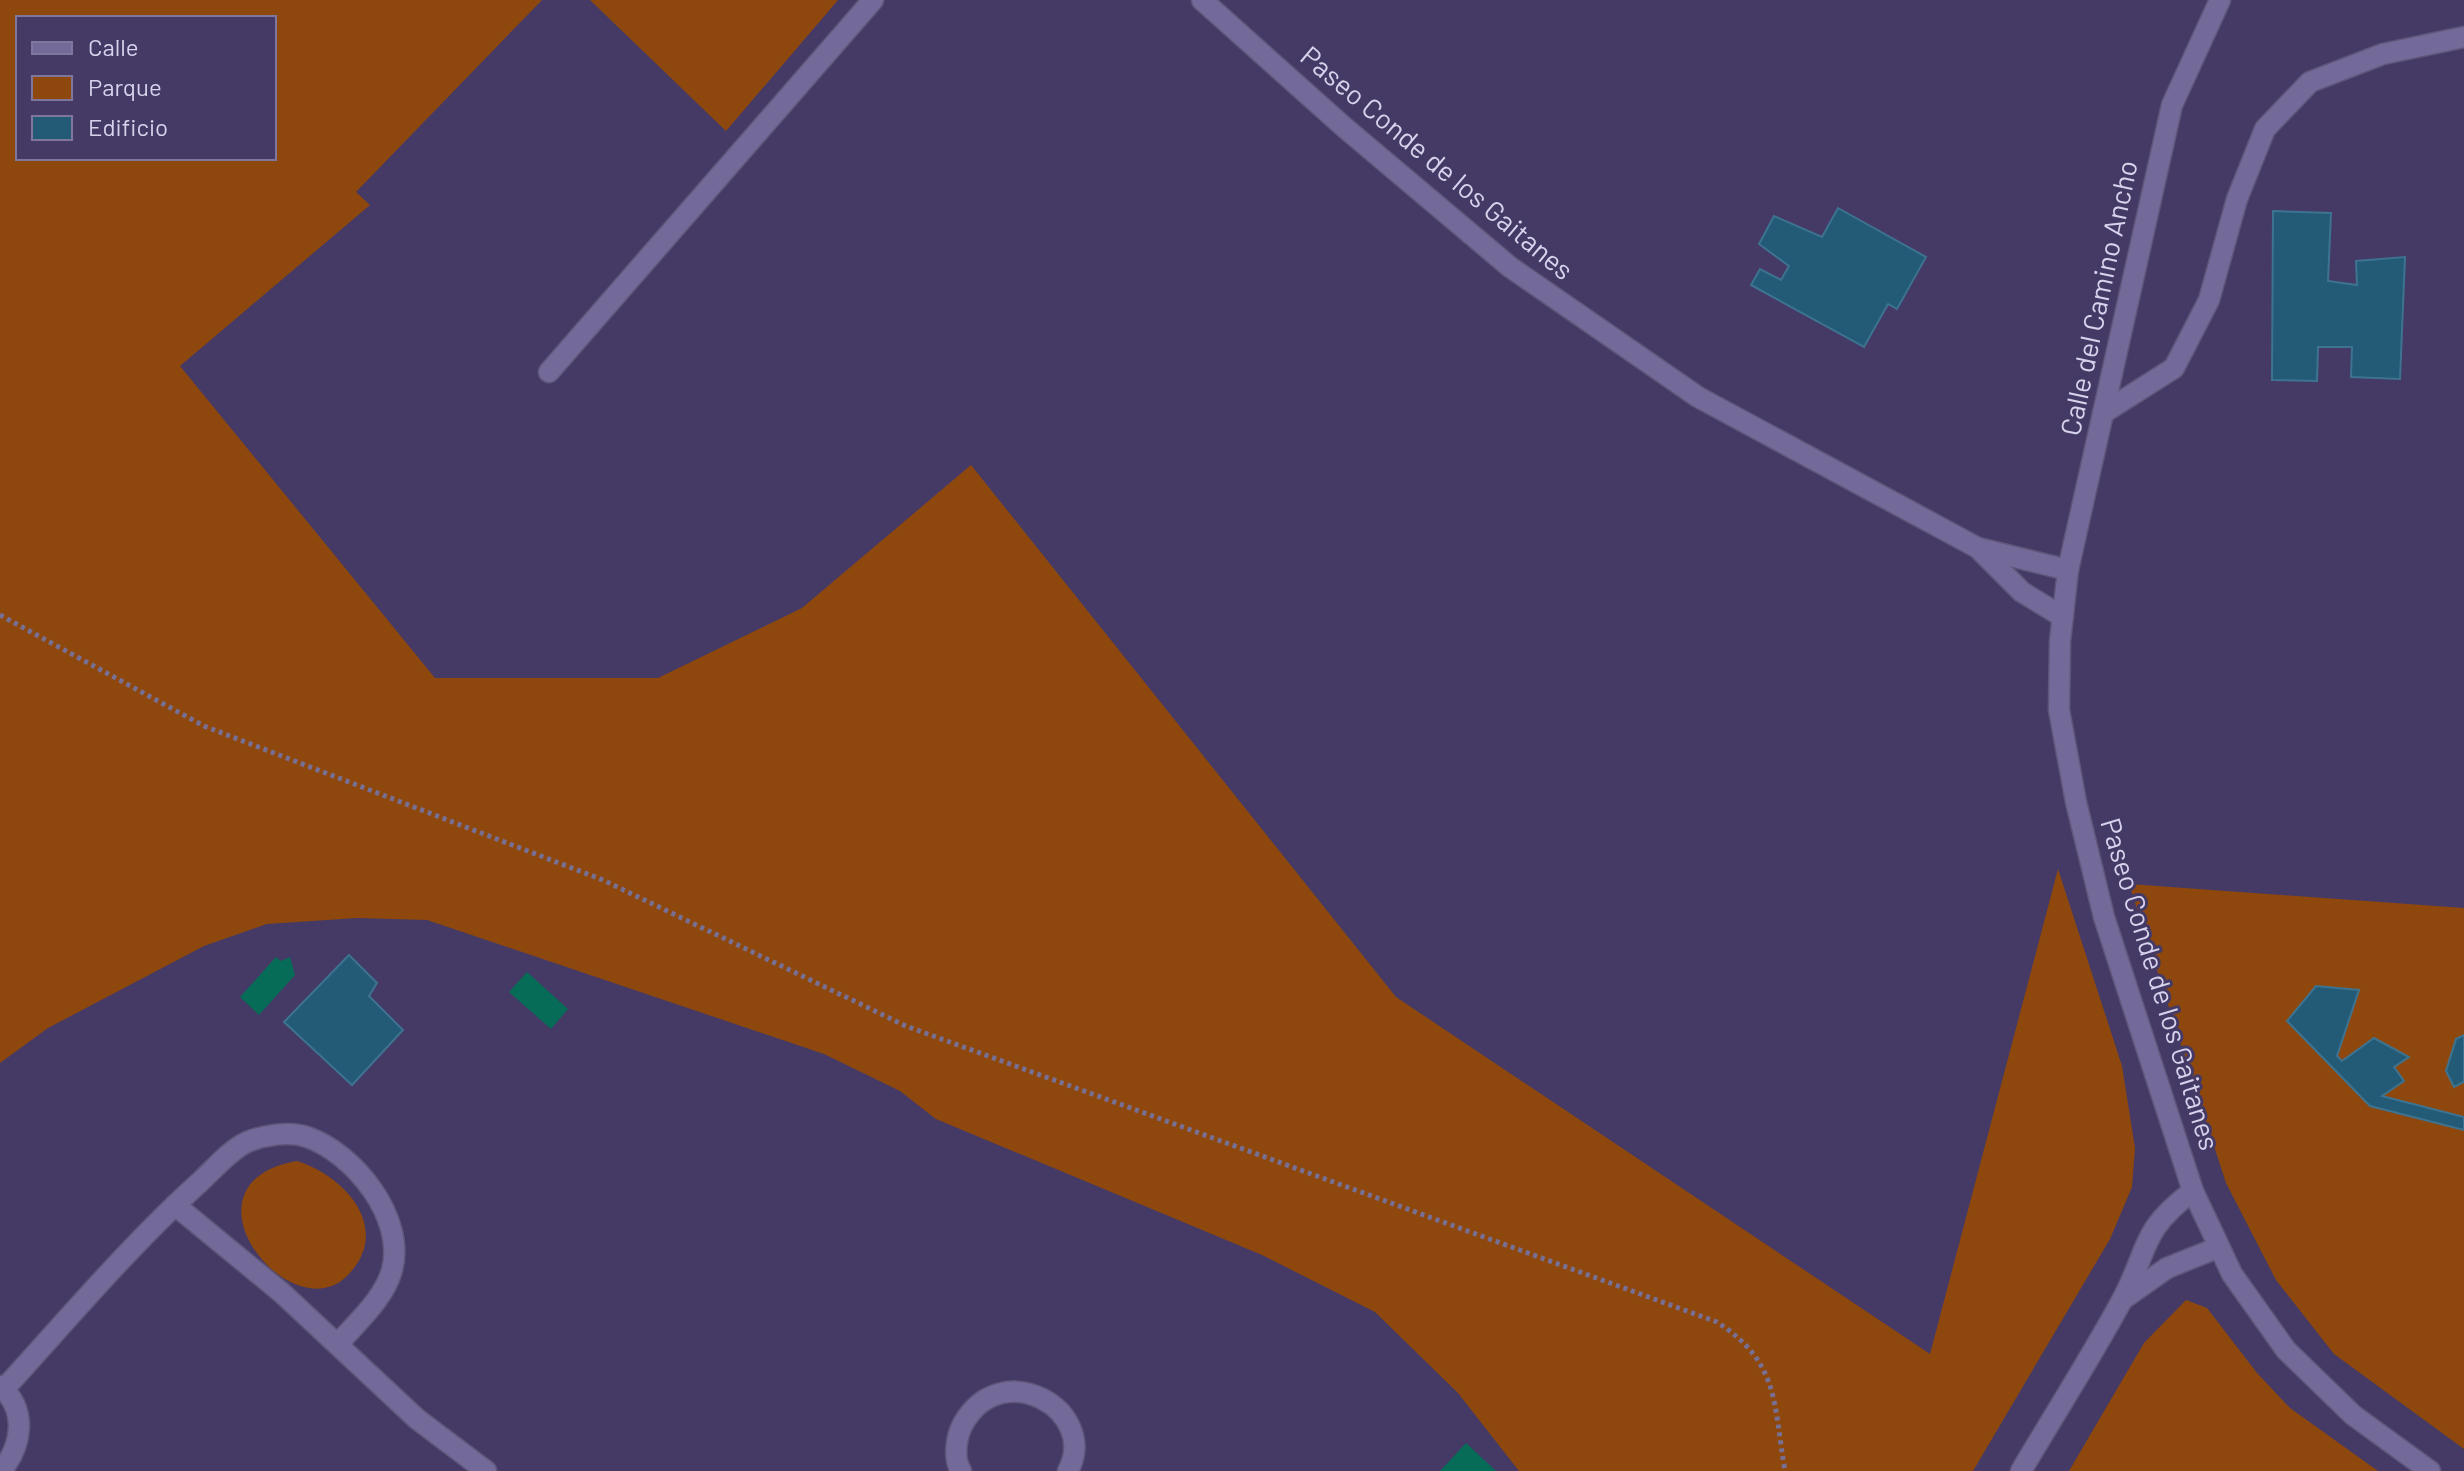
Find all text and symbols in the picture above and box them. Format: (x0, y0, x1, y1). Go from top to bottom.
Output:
legend (16, 16, 276, 160)
text: Calle (88, 32, 139, 61)
street label: Paseo Conde de los Gaitanes (1294, 38, 1581, 286)
text: Parque (88, 72, 162, 101)
text: Edificio (88, 112, 168, 141)
street label: Calle del Camino Ancho (2052, 157, 2144, 439)
street label: Paseo Conde de los Gaitanes (2094, 814, 2228, 1154)

